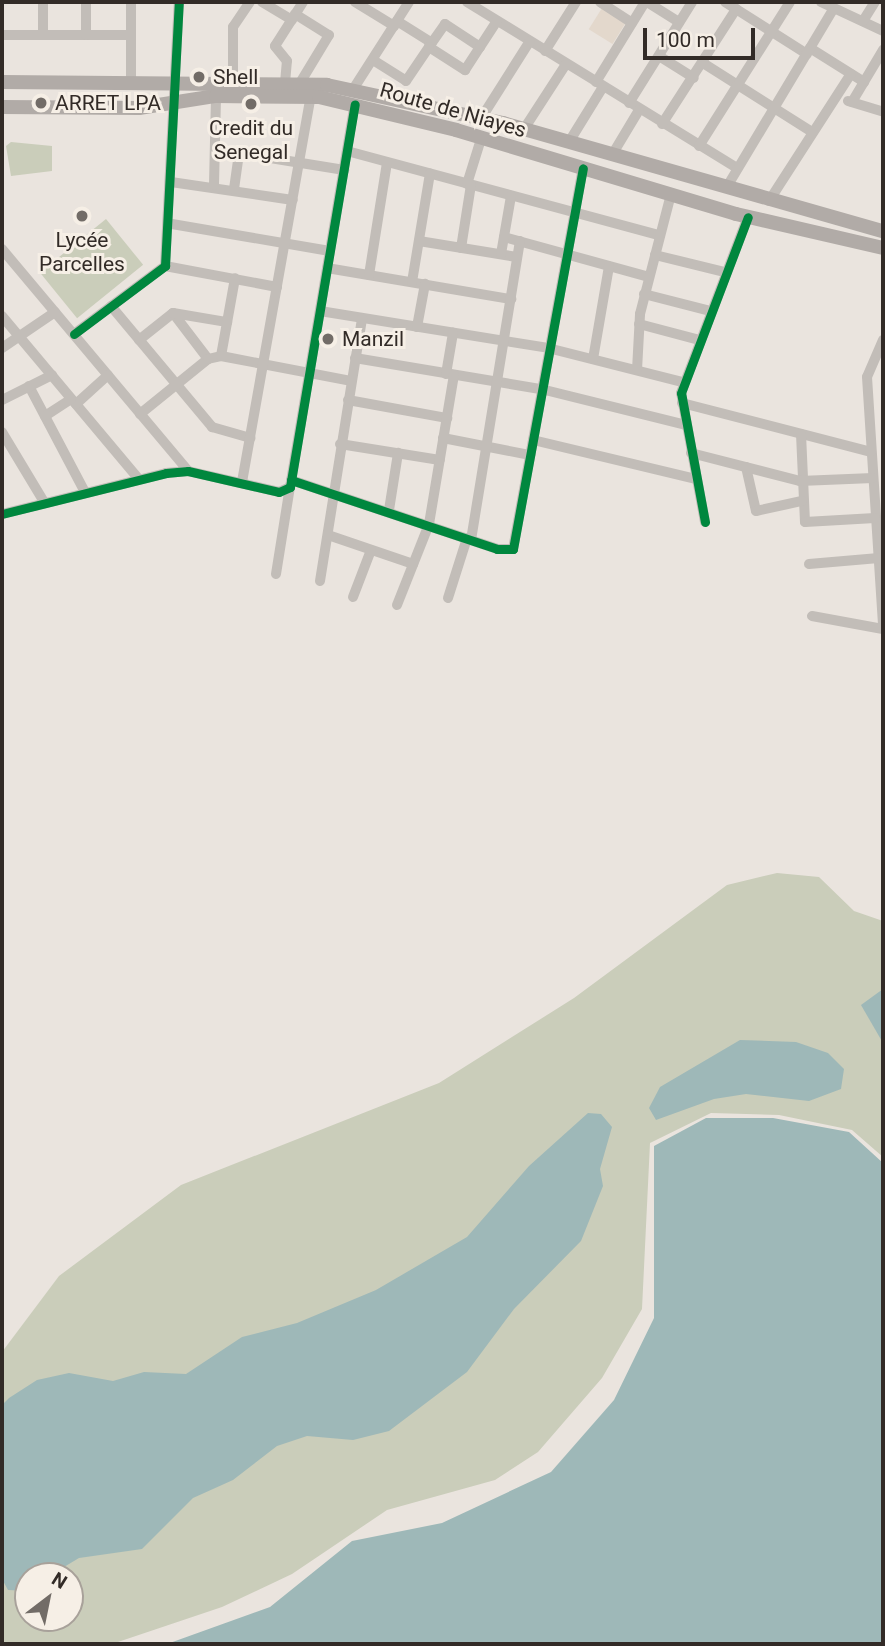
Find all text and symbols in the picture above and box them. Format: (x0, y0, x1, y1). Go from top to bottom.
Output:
scale bar (647, 14, 759, 58)
text: 100 m (656, 28, 715, 52)
place label: Shell (213, 64, 258, 90)
marker: Shell (191, 69, 207, 85)
street label: Route de Niayes (377, 77, 529, 143)
place label: ARRET LPA (55, 90, 161, 116)
marker: ARRET LPA (33, 95, 49, 111)
marker: Credit du Senegal (243, 96, 259, 112)
place label: Credit du Senegal (209, 115, 293, 165)
marker: Lycée Parcelles (74, 208, 90, 224)
place label: Lycée Parcelles (39, 227, 125, 277)
place label: Manzil (342, 326, 404, 352)
marker: Manzil (320, 331, 336, 347)
north arrow (14, 1562, 84, 1632)
text: N (48, 1567, 71, 1594)

